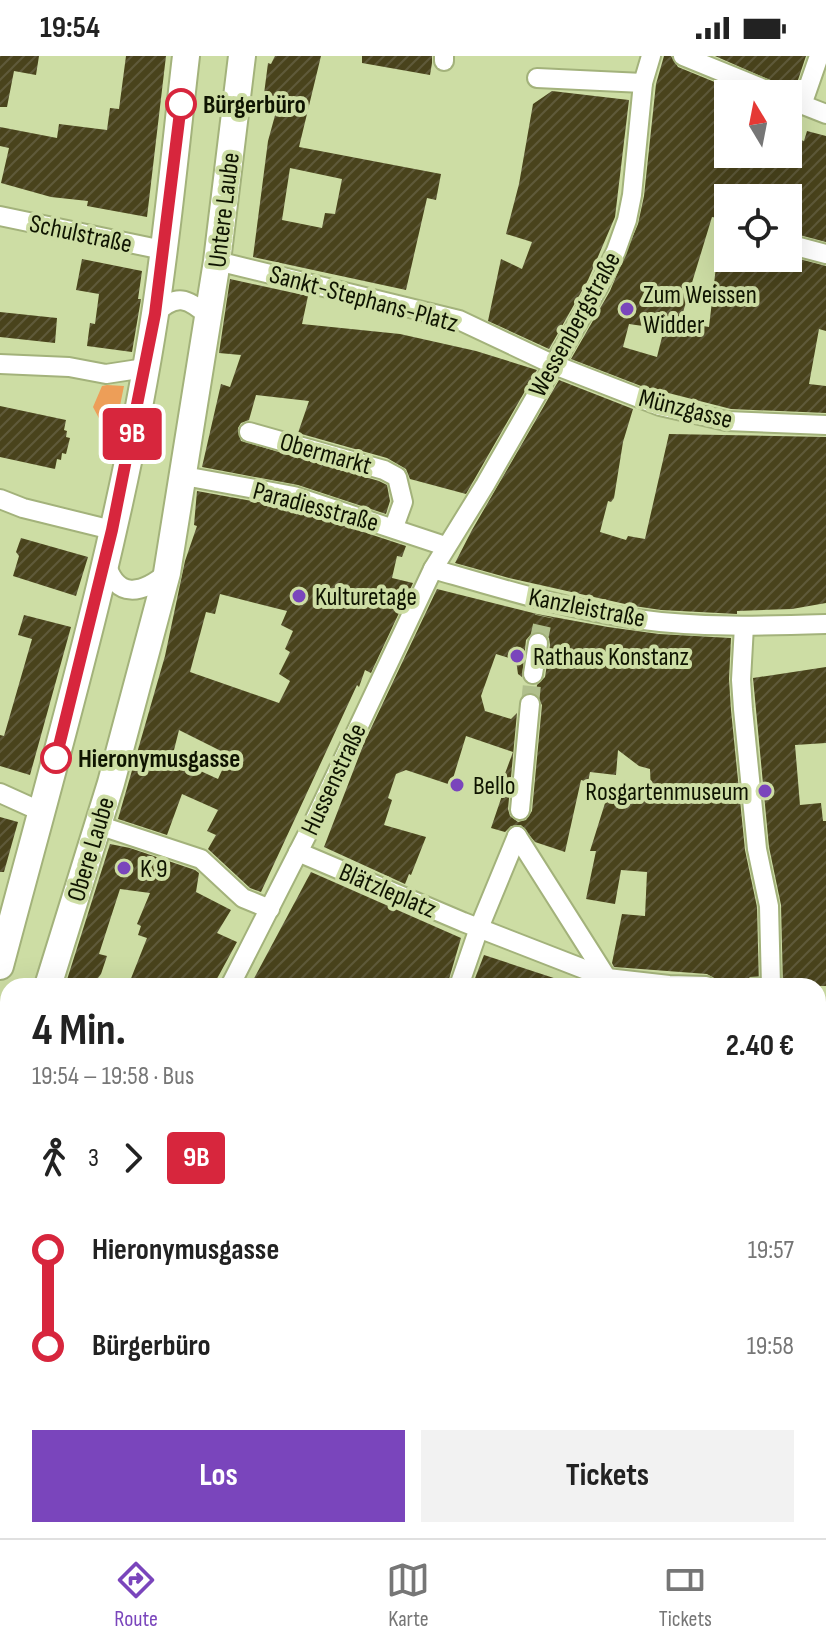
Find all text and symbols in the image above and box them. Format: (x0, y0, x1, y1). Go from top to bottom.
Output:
text: 19:54 (40, 10, 100, 46)
north arrow (714, 80, 802, 168)
map controls (714, 80, 802, 272)
marker: Bürgerbüro (166, 89, 196, 119)
place label: Bürgerbüro (203, 90, 306, 121)
street label: Untere Laube (202, 151, 247, 270)
button: locate (714, 184, 802, 272)
street label: Schulstraße (27, 208, 135, 260)
street label: Wessenbergstraße (523, 247, 628, 403)
street label: Sankt-Stephans-Platz (266, 259, 461, 340)
place label: Zum Weissen Widder (643, 280, 757, 341)
marker: Zum Weissen Widder (618, 300, 636, 318)
street label: Münzgasse (635, 383, 736, 436)
line badge: 9B (96, 408, 168, 460)
text: 9B (119, 417, 145, 450)
street label: Obermarkt (276, 427, 375, 482)
street label: Paradiesstraße (250, 476, 382, 539)
place label: Kulturetage (315, 582, 417, 613)
street label: Kanzleistraße (526, 582, 648, 635)
marker: Kulturetage (290, 587, 308, 605)
place label: Rathaus Konstanz (533, 642, 689, 673)
marker: Rathaus Konstanz (508, 647, 526, 665)
street label: Hussenstraße (295, 719, 374, 840)
marker: Hieronymusgasse (41, 743, 71, 773)
place label: Hieronymusgasse (78, 744, 240, 775)
place label: Bello (473, 771, 515, 802)
marker: Bello (448, 776, 466, 794)
place label: Rosgartenmuseum (585, 777, 749, 808)
marker: Rosgartenmuseum (756, 782, 774, 800)
street label: Obere Laube (61, 794, 122, 905)
place label: K 9 (140, 854, 167, 885)
street label: Blätzleplatz (334, 857, 441, 926)
marker: K 9 (115, 859, 133, 877)
text: 4 Min. (32, 1004, 126, 1057)
text: 2.40 € (726, 1028, 794, 1064)
text: 19:54 – 19:58 · Bus (32, 1061, 194, 1092)
icon: walk (32, 1136, 76, 1180)
icon: forward (111, 1136, 155, 1180)
text: 9B (183, 1141, 209, 1174)
text: 3 (88, 1143, 99, 1174)
text: Hieronymusgasse (92, 1232, 279, 1268)
text: 19:57 (748, 1235, 794, 1266)
text: Bürgerbüro (92, 1328, 211, 1364)
text: 19:58 (747, 1331, 794, 1362)
button: Los (32, 1430, 405, 1522)
button: Tickets (421, 1430, 794, 1522)
tab: Route (114, 1558, 158, 1633)
tab: Karte (386, 1558, 430, 1633)
tab: Tickets (659, 1558, 712, 1633)

